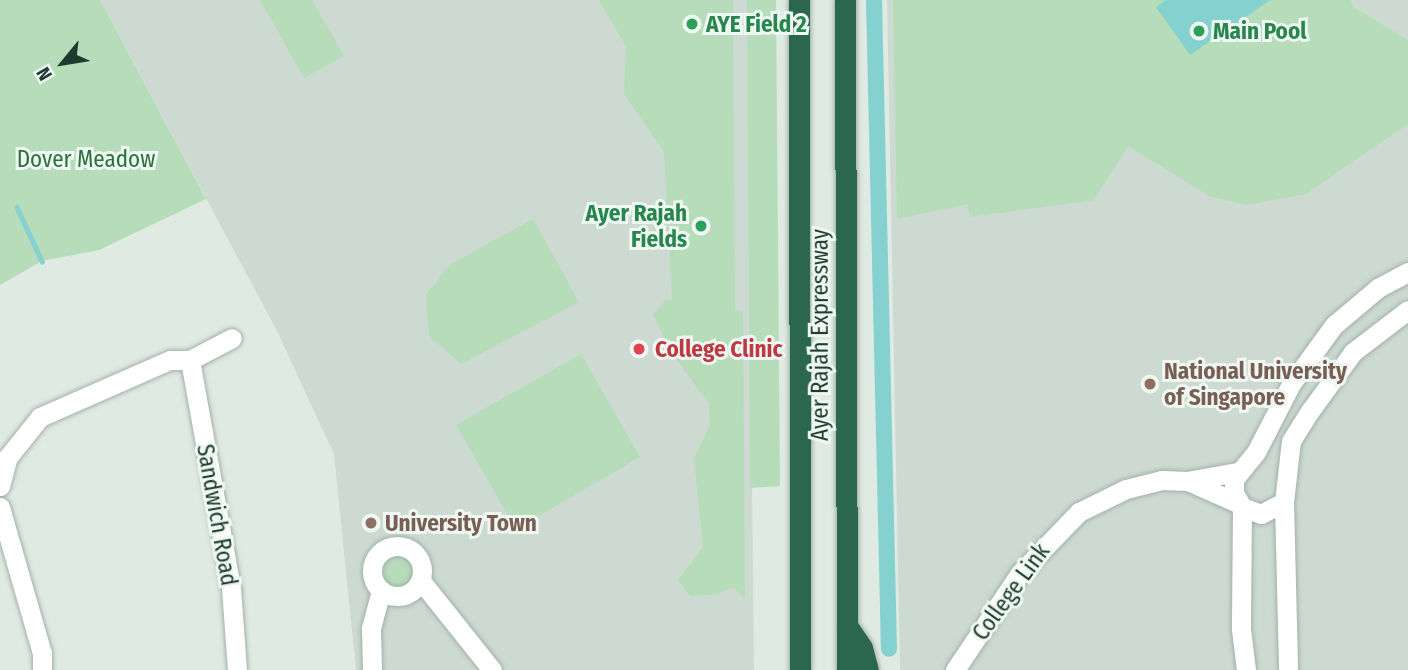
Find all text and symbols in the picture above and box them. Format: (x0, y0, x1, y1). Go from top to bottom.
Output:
place label: AYE Field 2 (706, 10, 807, 38)
marker: AYE Field 2 (684, 16, 700, 32)
place label: Main Pool (1213, 17, 1306, 45)
marker: Main Pool (1191, 23, 1207, 39)
north arrow (28, 28, 98, 98)
text: N (32, 63, 57, 84)
park label: Dover Meadow (17, 145, 155, 173)
place label: Ayer Rajah Fields (586, 199, 687, 253)
marker: Ayer Rajah Fields (693, 218, 709, 234)
street label: Ayer Rajah Expressway (806, 229, 834, 441)
place label: College Clinic (655, 335, 782, 363)
marker: College Clinic (629, 339, 649, 359)
place label: National University of Singapore (1164, 357, 1347, 411)
marker: National University of Singapore (1142, 376, 1158, 392)
street label: Sandwich Road (191, 442, 243, 588)
place label: University Town (385, 509, 537, 537)
marker: University Town (363, 515, 379, 531)
street label: College Link (967, 538, 1055, 646)

